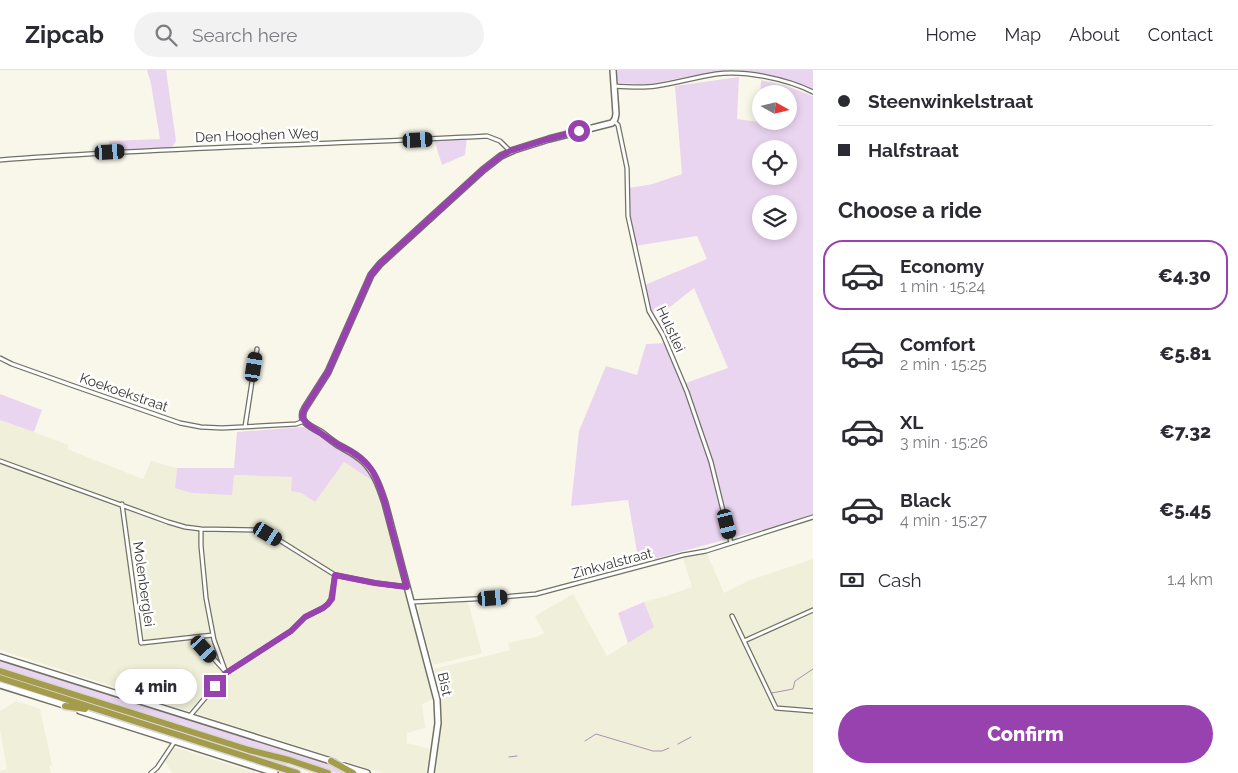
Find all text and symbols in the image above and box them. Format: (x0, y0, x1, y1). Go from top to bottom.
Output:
search box (134, 12, 484, 57)
text: Zipcab (25, 20, 104, 49)
icon: search (152, 21, 180, 49)
text: Search here (192, 24, 297, 46)
text: Home (925, 24, 976, 45)
text: Map (1004, 24, 1041, 45)
text: About (1069, 24, 1120, 45)
text: Contact (1148, 24, 1213, 45)
north arrow (752, 85, 798, 130)
map controls (752, 85, 797, 240)
text: Steenwinkelstraat (868, 90, 1033, 112)
route start (568, 120, 590, 142)
street label: Den Hooghen Weg (195, 125, 319, 145)
car (402, 132, 433, 148)
text: Halfstraat (868, 139, 959, 161)
button: locate (752, 140, 797, 185)
car (94, 144, 125, 160)
button: layers (752, 195, 797, 240)
text: Choose a ride (838, 197, 982, 223)
icon: car (840, 253, 885, 298)
text: Economy (900, 255, 984, 277)
text: €4.30 (1158, 264, 1211, 286)
text: 1 min · 15:24 (900, 277, 985, 296)
street label: Hulstlei (653, 303, 689, 355)
icon: car (840, 331, 885, 376)
text: Comfort (900, 333, 975, 355)
text: €5.81 (1159, 342, 1211, 364)
car (244, 351, 263, 383)
text: 2 min · 15:25 (900, 355, 987, 374)
street label: Koekoekstraat (78, 369, 171, 415)
icon: car (840, 409, 885, 454)
text: XL (900, 411, 923, 433)
text: €7.32 (1159, 420, 1211, 442)
text: 3 min · 15:26 (900, 433, 988, 452)
icon: car (840, 487, 885, 532)
text: Black (900, 489, 951, 511)
text: €5.45 (1159, 498, 1211, 520)
car (716, 508, 737, 540)
text: 4 min · 15:27 (900, 511, 987, 530)
car (251, 520, 284, 548)
street label: Molenberglei (130, 540, 158, 628)
street label: Zinkvalstraat (570, 545, 654, 581)
icon: cash (838, 566, 866, 594)
text: Cash (878, 569, 922, 591)
text: 1.4 km (1167, 570, 1213, 589)
car (477, 589, 508, 607)
car (188, 633, 219, 665)
callout: 4 min (115, 668, 198, 704)
street label: Bist (435, 671, 456, 698)
route end (204, 675, 226, 697)
text: 4 min (135, 677, 177, 696)
button: Confirm (838, 705, 1213, 763)

